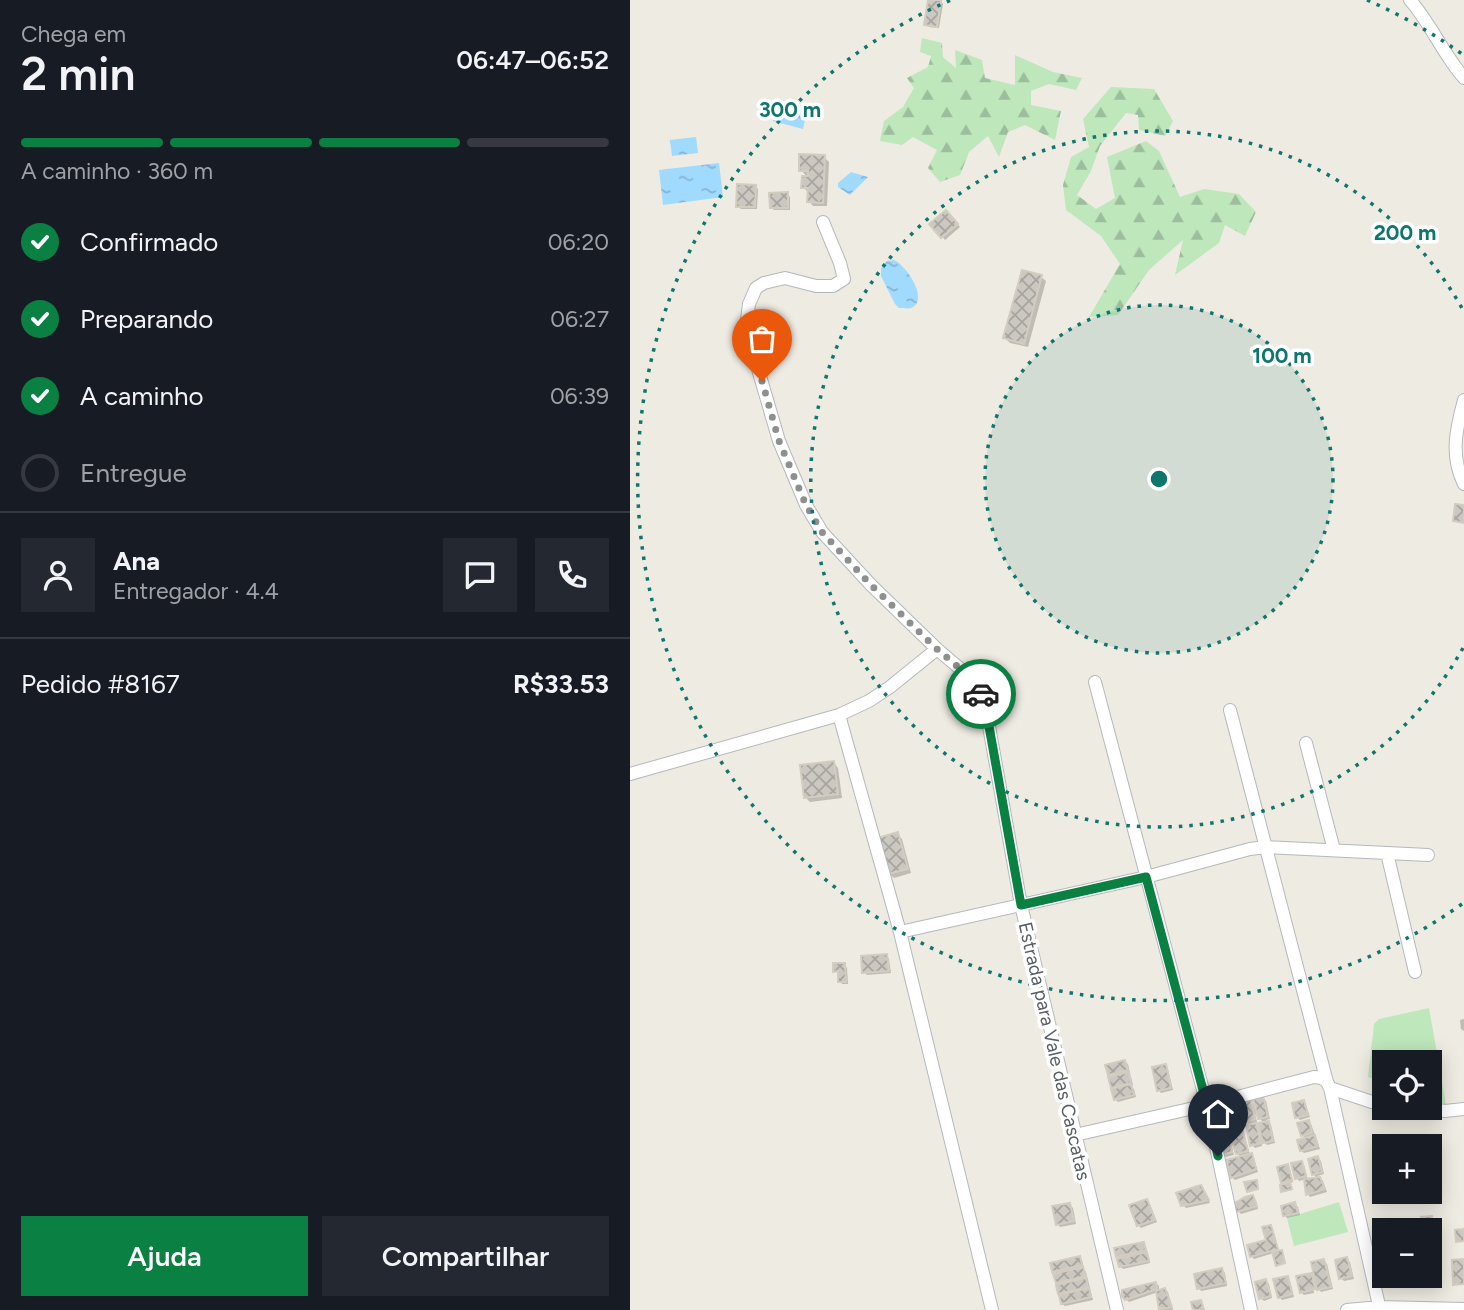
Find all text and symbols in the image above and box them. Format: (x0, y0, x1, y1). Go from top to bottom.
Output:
text: Chega em (21, 20, 126, 48)
text: 06:47–06:52 (456, 44, 609, 76)
text: 2 min (21, 46, 136, 102)
text: 300 m (759, 97, 821, 122)
text: A caminho · 360 m (21, 157, 213, 185)
text: 200 m (1374, 220, 1436, 245)
icon: check (21, 223, 59, 261)
text: Confirmado (80, 226, 218, 258)
text: 06:20 (548, 228, 609, 256)
icon: check (21, 300, 59, 338)
text: Preparando (80, 303, 213, 335)
text: 06:27 (550, 305, 609, 333)
pin (732, 309, 792, 381)
icon: bag (743, 320, 781, 358)
text: 100 m (1252, 343, 1312, 368)
icon: check (21, 377, 59, 415)
text: A caminho (80, 380, 204, 412)
text: 06:39 (550, 382, 609, 410)
text: Entregue (80, 457, 187, 489)
centre of rings (1147, 467, 1171, 491)
button: person (21, 538, 95, 612)
button: chat (443, 538, 517, 612)
button: phone (535, 538, 609, 612)
text: Ana (113, 545, 160, 577)
text: Entregador · 4.4 (113, 577, 279, 605)
courier (946, 659, 1016, 729)
text: Pedido #8167 (21, 668, 180, 700)
text: R$33.53 (513, 668, 609, 700)
icon: car (962, 675, 1000, 713)
street label: Estrada para Vale das Cascatas (1014, 920, 1095, 1183)
map controls (1372, 1050, 1442, 1288)
button: locate (1372, 1050, 1442, 1120)
pin (1188, 1084, 1248, 1156)
icon: home (1199, 1095, 1237, 1133)
button: + (1372, 1134, 1442, 1204)
button: Ajuda (21, 1216, 308, 1296)
button: Compartilhar (322, 1216, 609, 1296)
button: − (1372, 1218, 1442, 1288)

